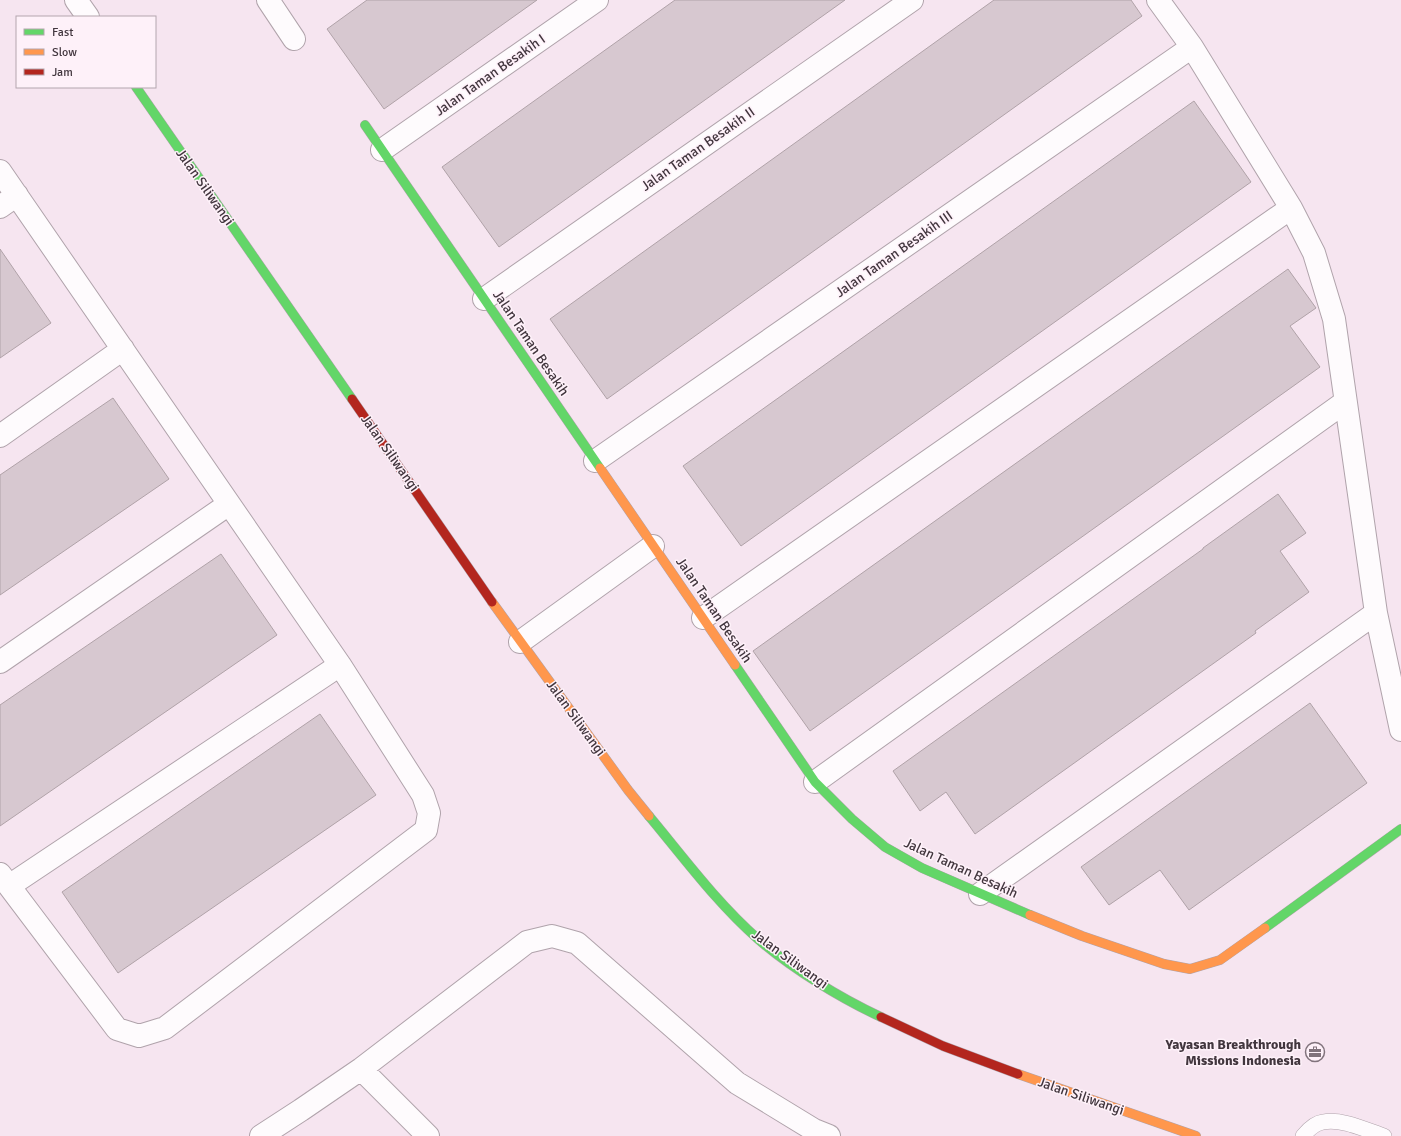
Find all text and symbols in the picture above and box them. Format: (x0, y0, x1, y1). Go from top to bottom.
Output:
legend (16, 16, 156, 88)
text: Fast (52, 25, 73, 40)
street label: Jalan Taman Besakih I (431, 30, 549, 120)
text: Slow (52, 45, 77, 60)
text: Jam (52, 65, 73, 80)
street label: Jalan Taman Besakih II (638, 103, 758, 195)
street label: Jalan Siliwangi (172, 145, 238, 229)
street label: Jalan Taman Besakih III (832, 207, 956, 301)
street label: Jalan Taman Besakih (489, 287, 573, 399)
street label: Jalan Siliwangi (357, 411, 423, 495)
street label: Jalan Taman Besakih (672, 554, 756, 666)
street label: Jalan Siliwangi (543, 677, 609, 759)
street label: Jalan Taman Besakih (901, 834, 1021, 902)
street label: Jalan Siliwangi (749, 926, 831, 992)
place label: Yayasan Breakthrough Missions Indonesia (1164, 1036, 1301, 1069)
office icon: Yayasan Breakthrough Missions Indonesia (1304, 1041, 1326, 1063)
street label: Jalan Siliwangi (1036, 1073, 1126, 1119)

